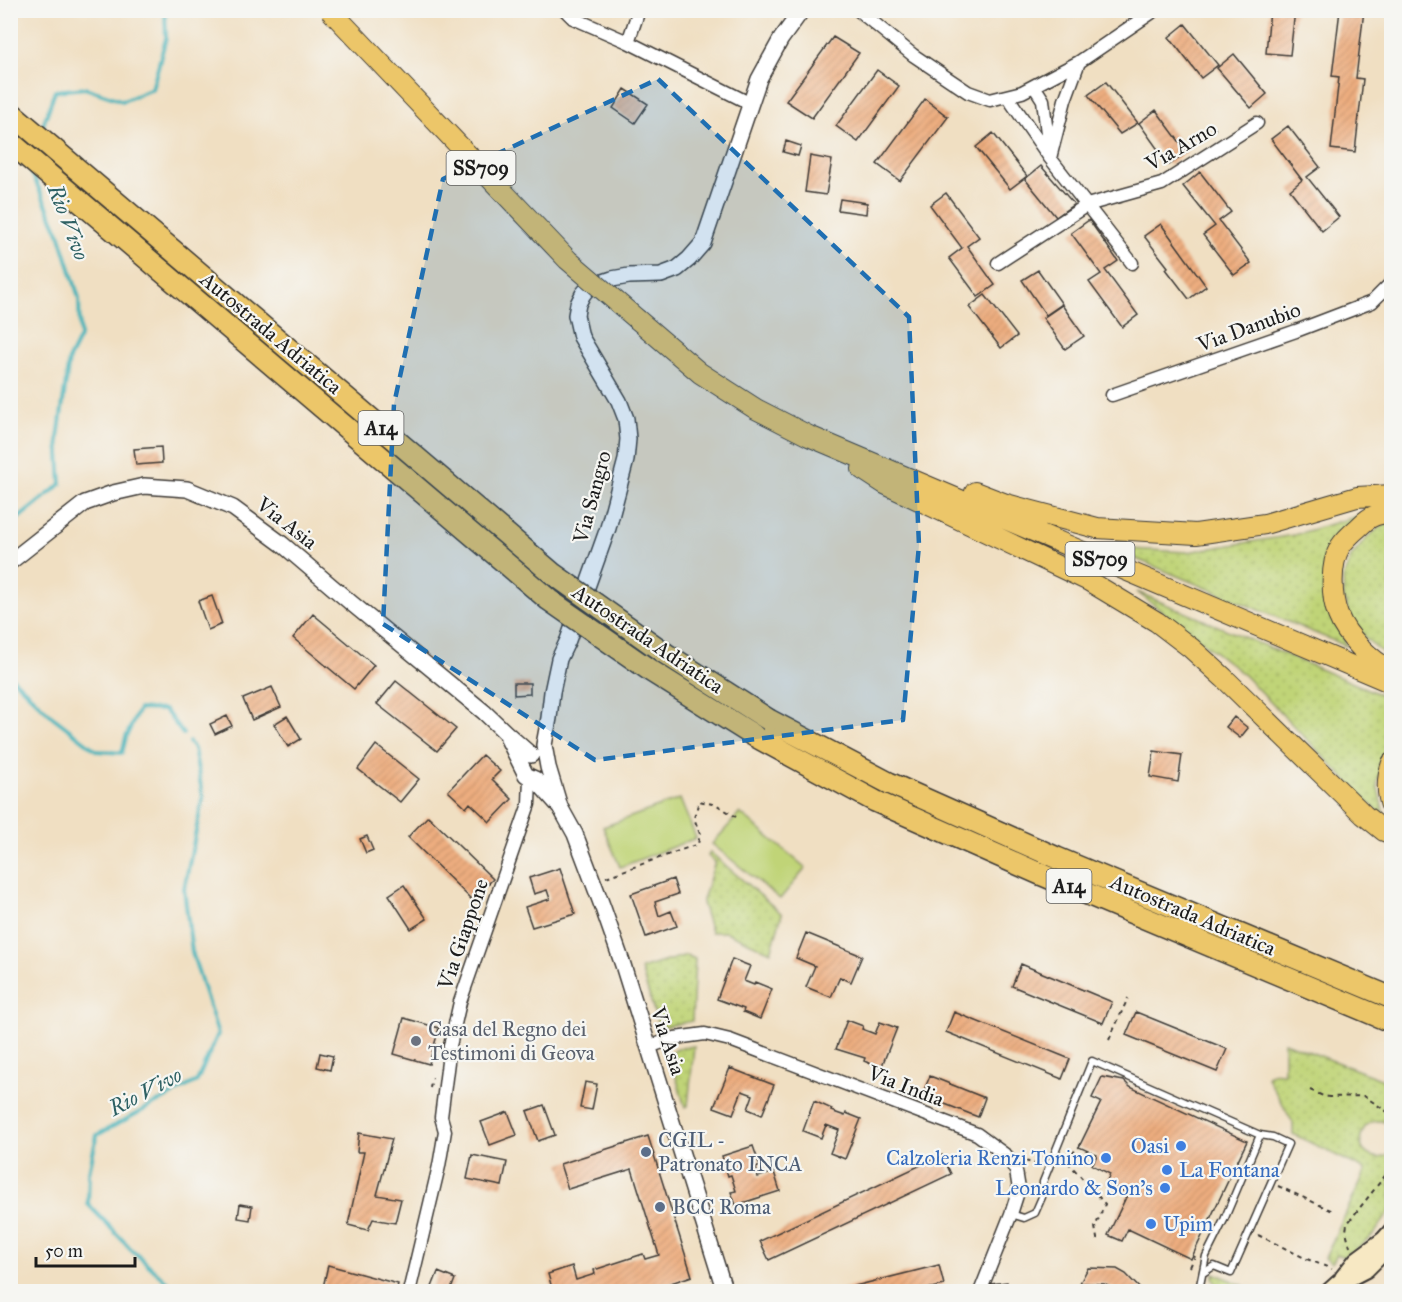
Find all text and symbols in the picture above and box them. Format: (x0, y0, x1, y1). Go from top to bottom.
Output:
street label: Via Arno (1140, 115, 1221, 177)
road number: SS709 (446, 151, 516, 185)
water label: Rio Vivo (41, 180, 95, 264)
street label: Autostrada Adriatica (194, 266, 347, 400)
street label: Via Danubio (1193, 296, 1305, 358)
road number: A14 (358, 411, 404, 445)
street label: Via Sangro (567, 448, 617, 547)
street label: Via Asia (251, 491, 323, 555)
road number: SS709 (1066, 542, 1134, 576)
street label: Autostrada Adriatica (567, 578, 729, 699)
street label: Autostrada Adriatica (1106, 868, 1280, 962)
road number: A14 (1046, 869, 1092, 903)
street label: Via Giappone (432, 875, 494, 994)
street label: Via Asia (644, 1003, 691, 1079)
place label: Casa del Regno dei Testimoni di Geova (428, 1016, 595, 1066)
marker: Casa del Regno dei Testimoni di Geova (409, 1034, 423, 1048)
street label: Via India (863, 1059, 948, 1112)
water label: Rio Vivo (103, 1061, 186, 1122)
place label: CGIL - Patronato INCA (658, 1127, 802, 1177)
place label: Oasi (1131, 1133, 1169, 1159)
marker: Oasi (1174, 1139, 1188, 1153)
marker: CGIL - Patronato INCA (639, 1145, 653, 1159)
place label: Calzoleria Renzi Tonino (886, 1145, 1094, 1171)
marker: Calzoleria Renzi Tonino (1099, 1151, 1113, 1165)
place label: La Fontana (1179, 1157, 1280, 1183)
marker: La Fontana (1160, 1163, 1174, 1177)
place label: Leonardo & Son's (995, 1175, 1153, 1201)
marker: Leonardo & Son's (1158, 1181, 1172, 1195)
place label: BCC Roma (672, 1194, 771, 1220)
marker: BCC Roma (653, 1200, 667, 1214)
place label: Upim (1163, 1211, 1214, 1237)
marker: Upim (1144, 1217, 1158, 1231)
scale bar (36, 1230, 135, 1268)
text: 50 m (45, 1240, 83, 1262)

